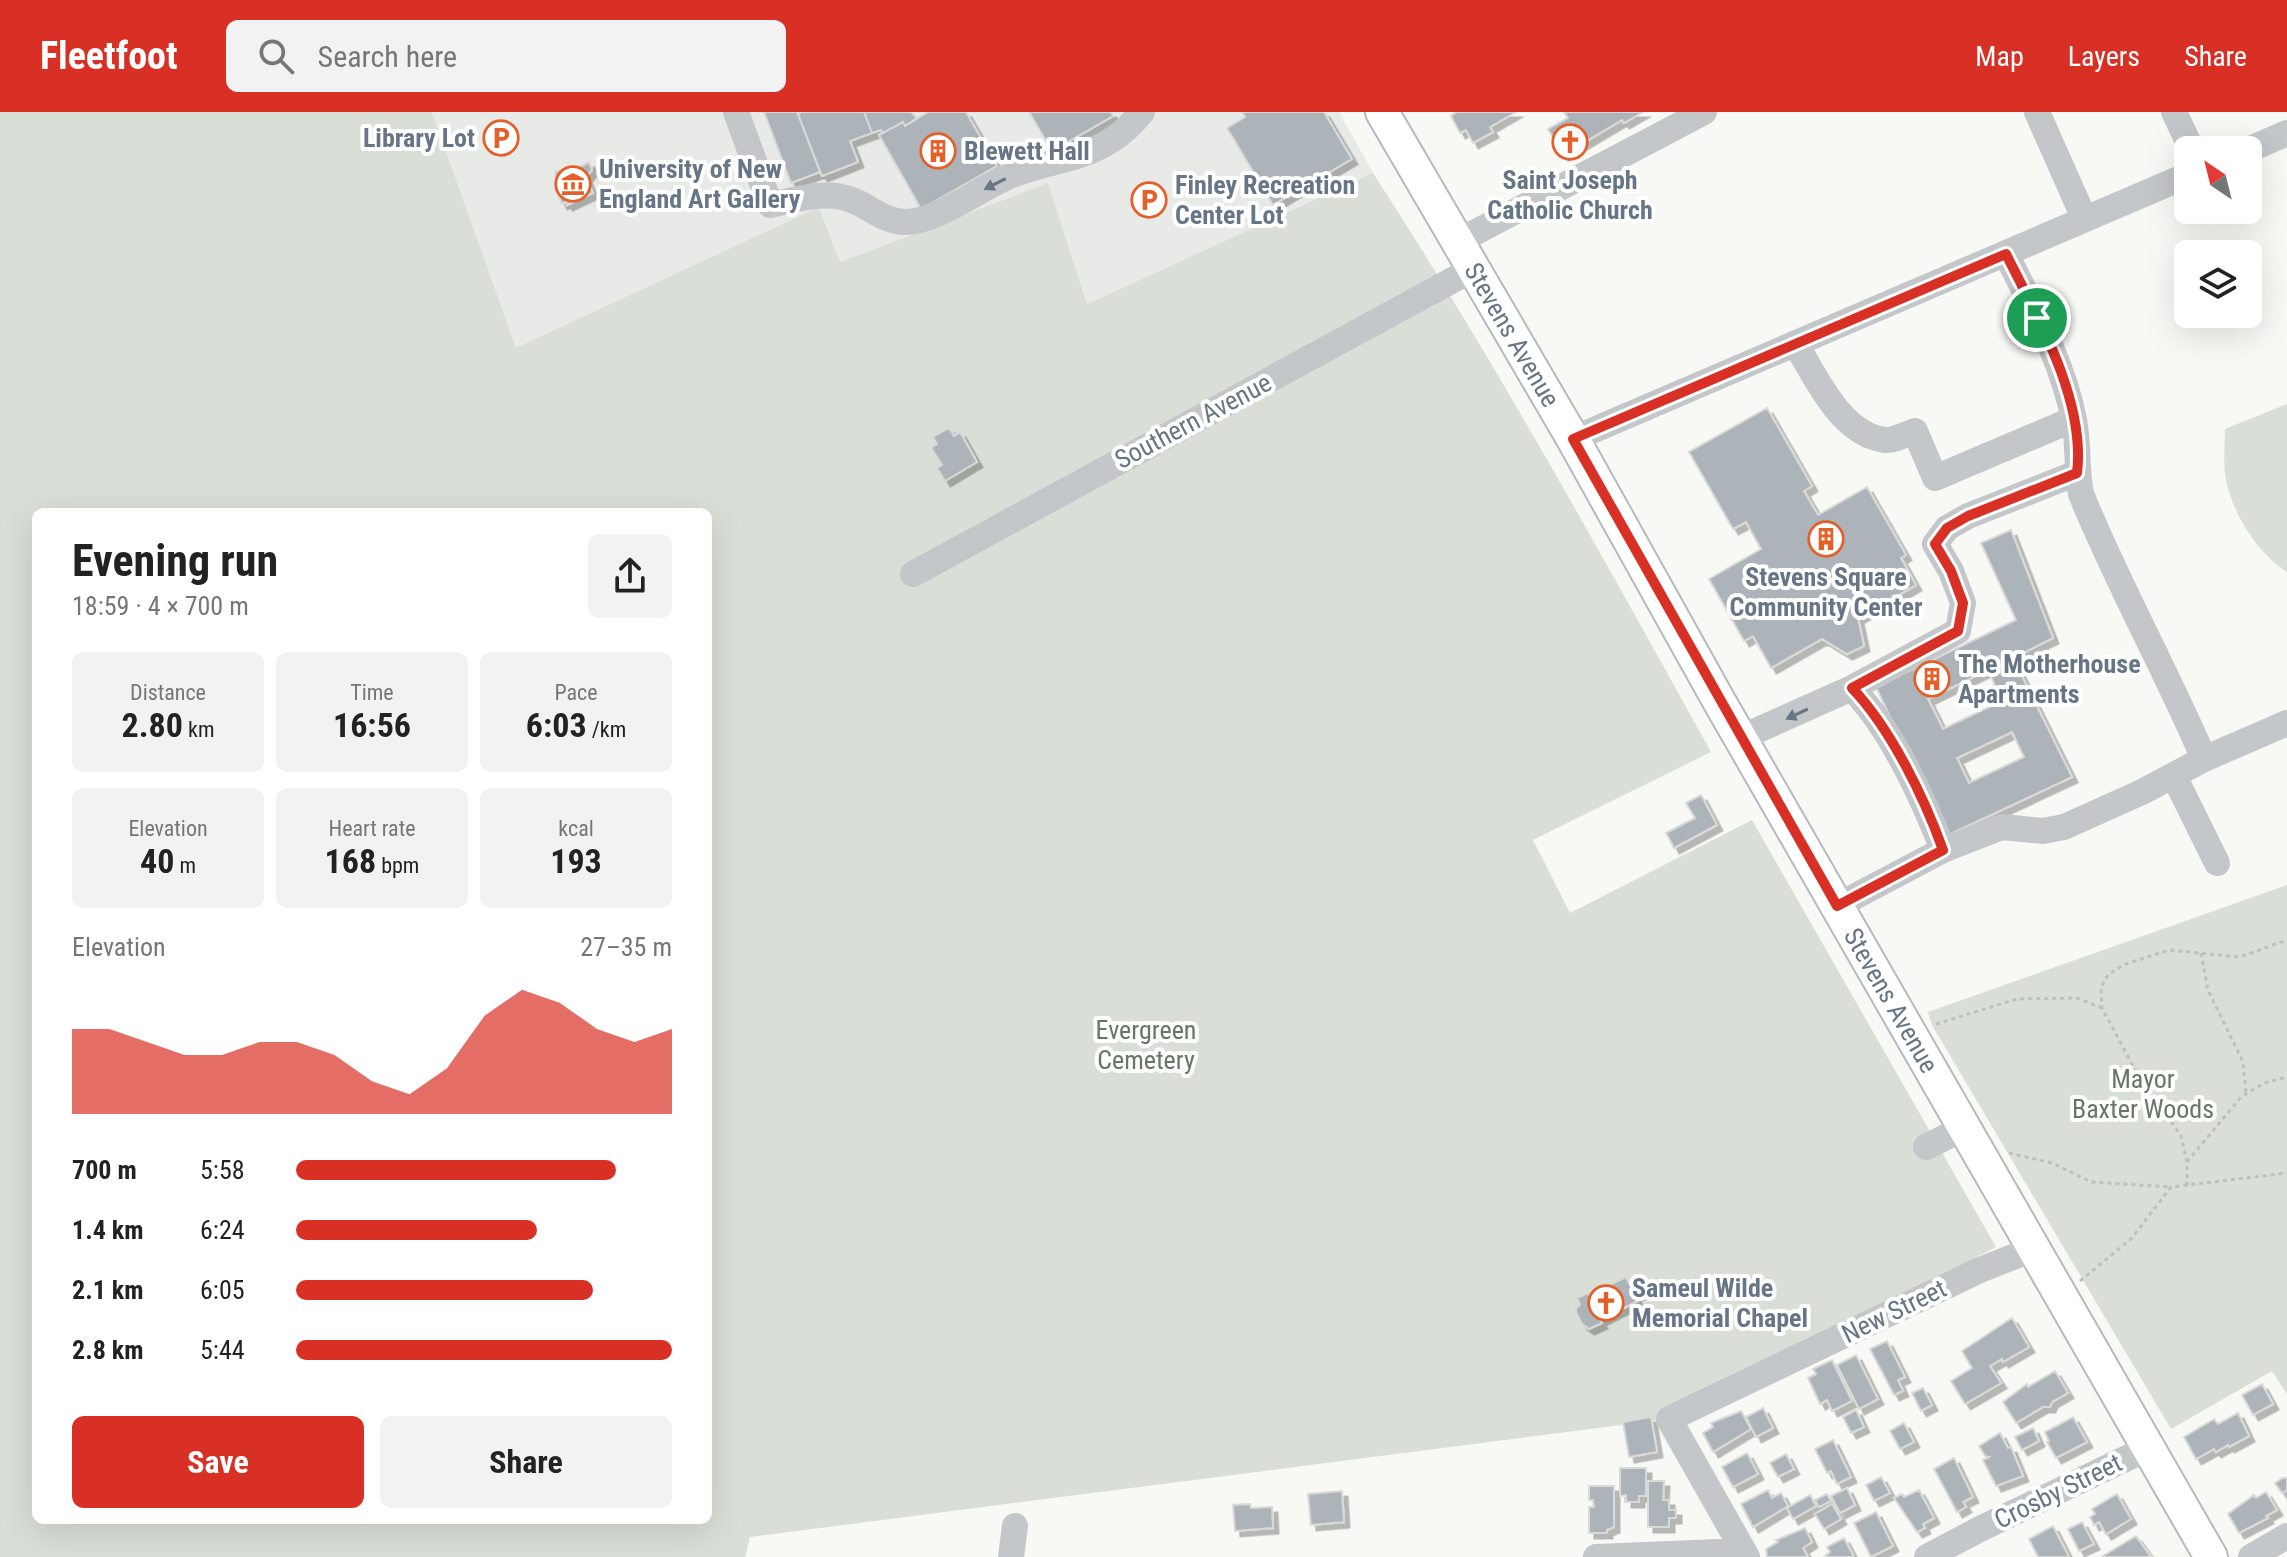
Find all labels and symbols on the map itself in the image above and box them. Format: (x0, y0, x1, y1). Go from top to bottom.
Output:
parking icon: Library Lot (482, 119, 520, 157)
place label: Library Lot (363, 123, 475, 153)
church icon: Saint Joseph Catholic Church (1551, 123, 1589, 161)
building icon: Blewett Hall (919, 132, 957, 170)
place label: Blewett Hall (964, 136, 1090, 166)
north arrow (2174, 136, 2262, 224)
place label: University of New England Art Gallery (599, 154, 801, 214)
museum icon: University of New England Art Gallery (554, 165, 592, 203)
place label: Saint Joseph Catholic Church (1487, 165, 1653, 225)
place label: Finley Recreation Center Lot (1175, 170, 1355, 230)
one-way arrow (983, 177, 1006, 191)
parking icon: Finley Recreation Center Lot (1130, 181, 1168, 219)
street label: Stevens Avenue (1458, 257, 1566, 412)
pin (2003, 284, 2071, 352)
street label: Southern Avenue (1110, 367, 1276, 475)
building icon: Stevens Square Community Center (1807, 520, 1845, 558)
place label: Stevens Square Community Center (1729, 562, 1923, 622)
place label: The Motherhouse Apartments (1958, 649, 2141, 709)
building icon: The Motherhouse Apartments (1913, 660, 1951, 698)
one-way arrow (1785, 707, 1808, 721)
street label: Stevens Avenue (1838, 923, 1944, 1078)
park label: Evergreen Cemetery (1096, 1015, 1196, 1075)
park label: Mayor Baxter Woods (2072, 1064, 2214, 1124)
place label: Sameul Wilde Memorial Chapel (1632, 1273, 1808, 1333)
street label: New Street (1837, 1273, 1951, 1349)
church icon: Sameul Wilde Memorial Chapel (1587, 1284, 1625, 1322)
street label: Crosby Street (1990, 1447, 2126, 1535)

